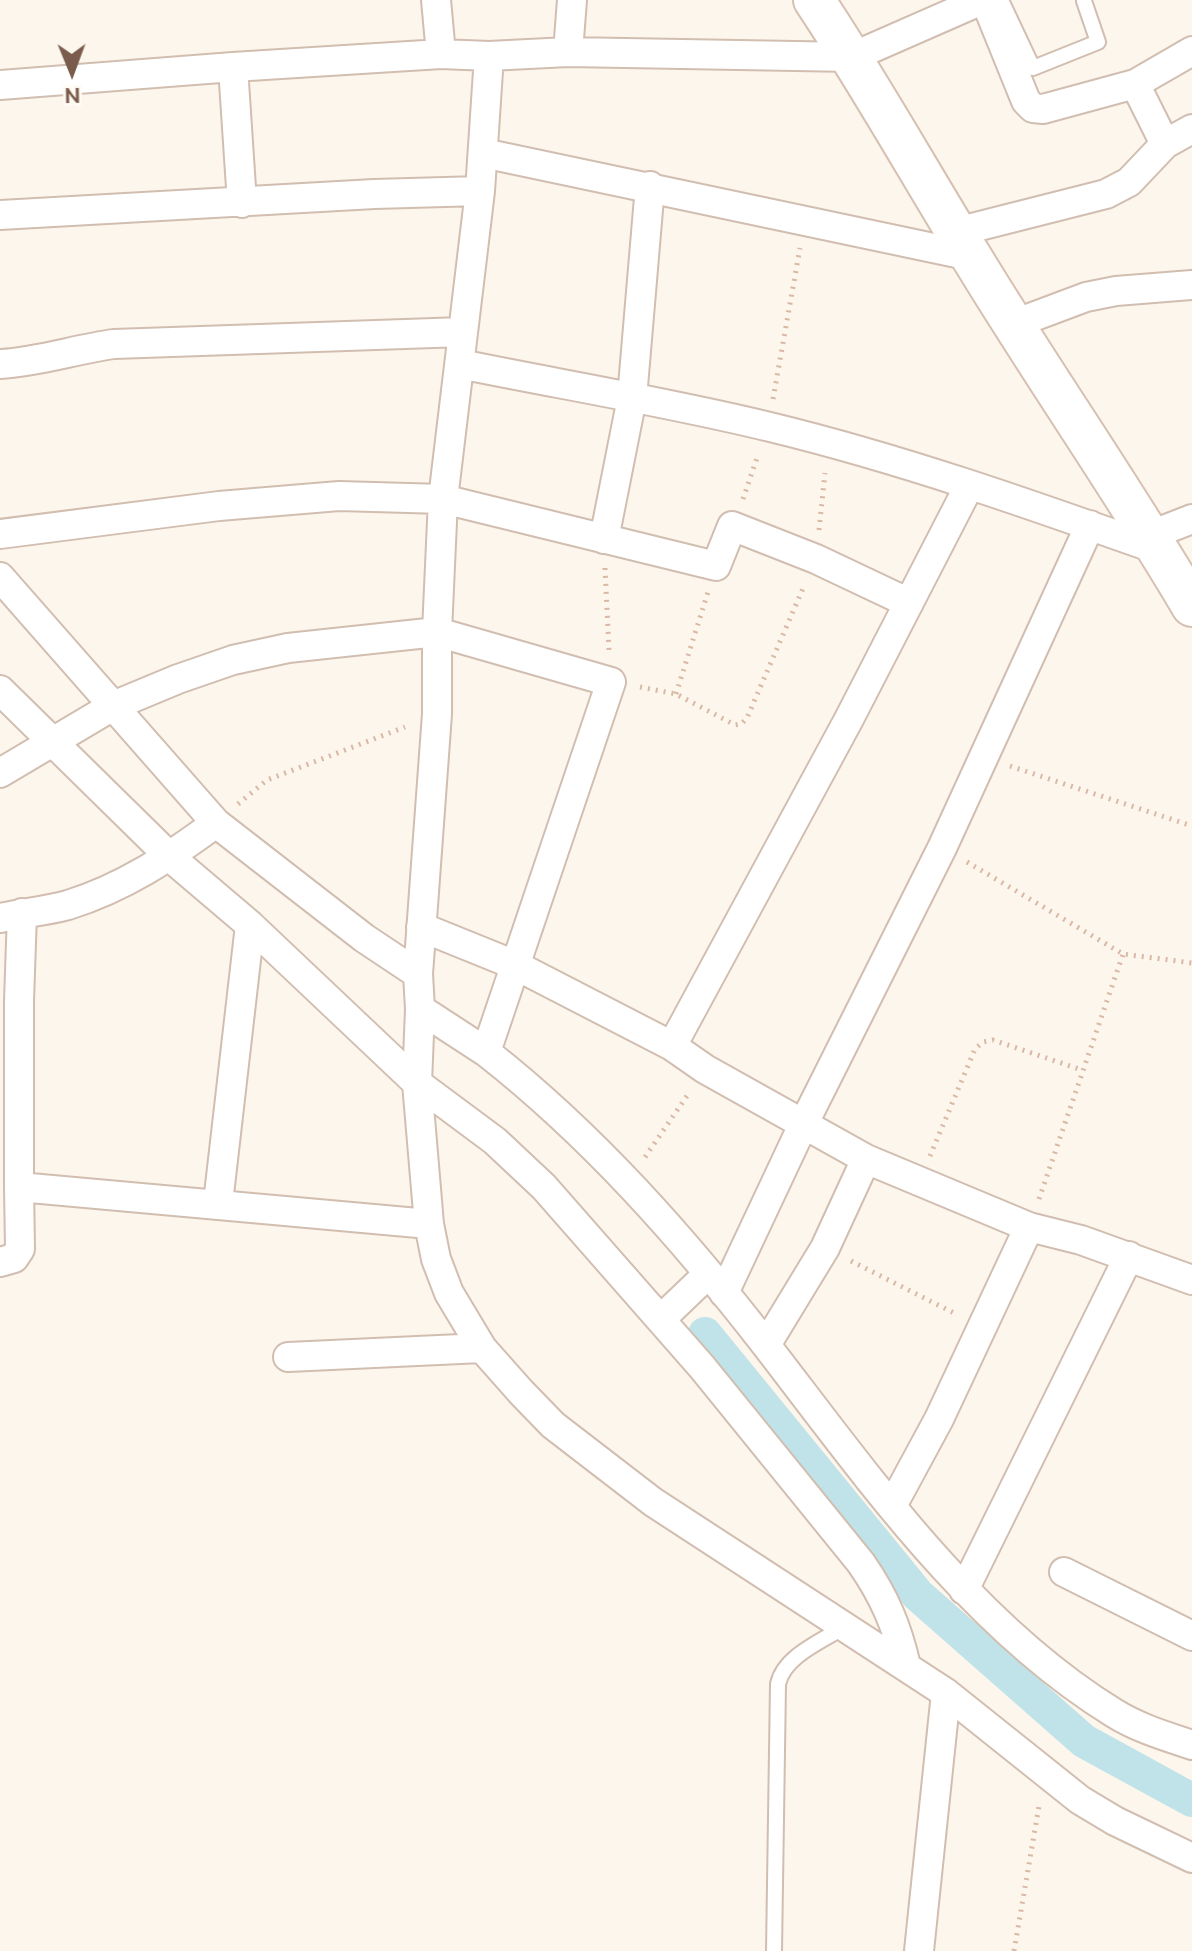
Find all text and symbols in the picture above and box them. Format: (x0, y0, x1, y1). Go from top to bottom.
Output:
north arrow (32, 32, 112, 112)
text: N (64, 84, 81, 109)

